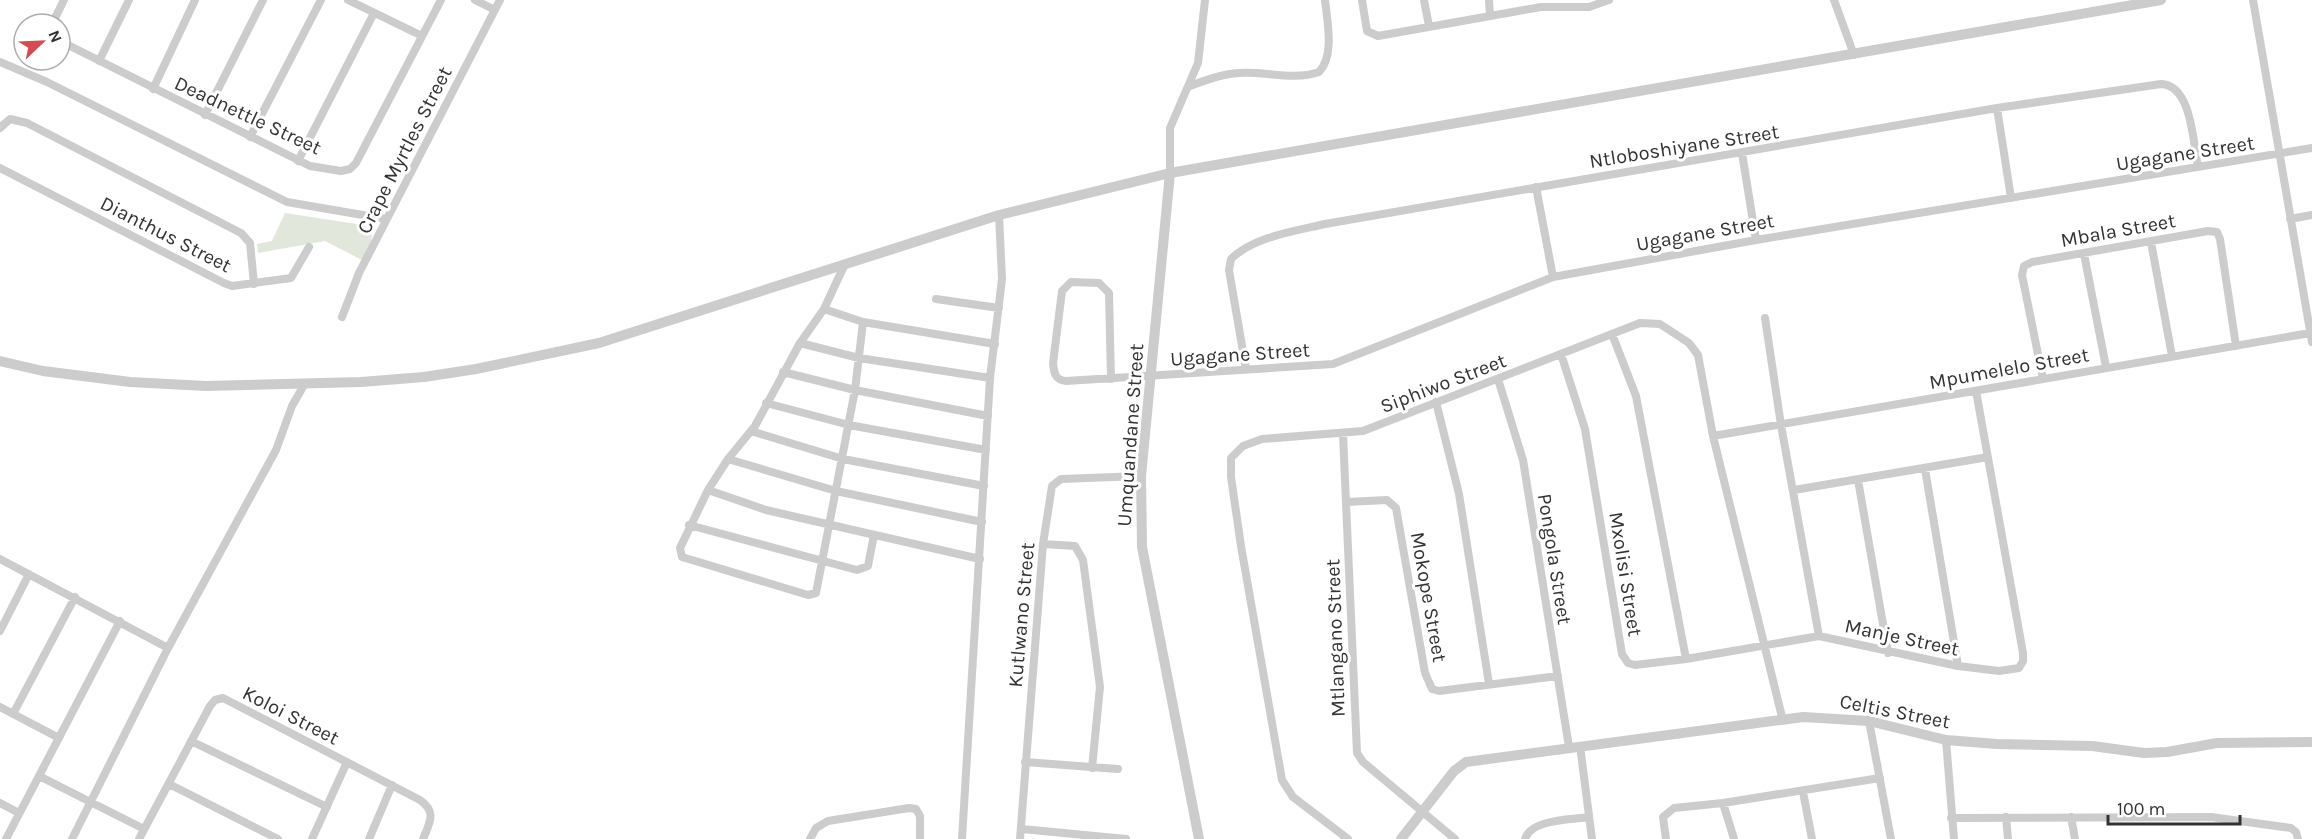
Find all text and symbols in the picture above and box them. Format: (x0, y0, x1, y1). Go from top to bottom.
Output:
north arrow (12, 12, 72, 72)
text: N (44, 27, 66, 45)
street label: Crape Myrtles Street (352, 63, 457, 238)
street label: Deadnettle Street (171, 71, 325, 160)
street label: Ntloboshiyane Street (1588, 120, 1781, 173)
street label: Ugagane Street (2114, 131, 2256, 176)
street label: Dianthus Street (96, 191, 236, 278)
street label: Ugagane Street (1634, 209, 1776, 256)
street label: Mbala Street (2059, 209, 2178, 252)
street label: Ugagane Street (1170, 338, 1311, 371)
street label: Umquandane Street (1113, 342, 1148, 527)
street label: Mpumelelo Street (1927, 343, 2091, 394)
street label: Siphiwo Street (1377, 349, 1510, 418)
street label: Pongola Street (1533, 492, 1576, 627)
street label: Mxolisi Street (1604, 510, 1647, 638)
street label: Mokope Street (1406, 530, 1451, 664)
street label: Kutlwano Street (1004, 541, 1039, 689)
street label: Mtlangano Street (1321, 558, 1350, 717)
street label: Manje Street (1843, 614, 1962, 661)
street label: Koloi Street (239, 681, 343, 750)
street label: Celtis Street (1838, 690, 1952, 734)
scale bar (2108, 788, 2240, 826)
text: 100 m (2117, 798, 2165, 820)

